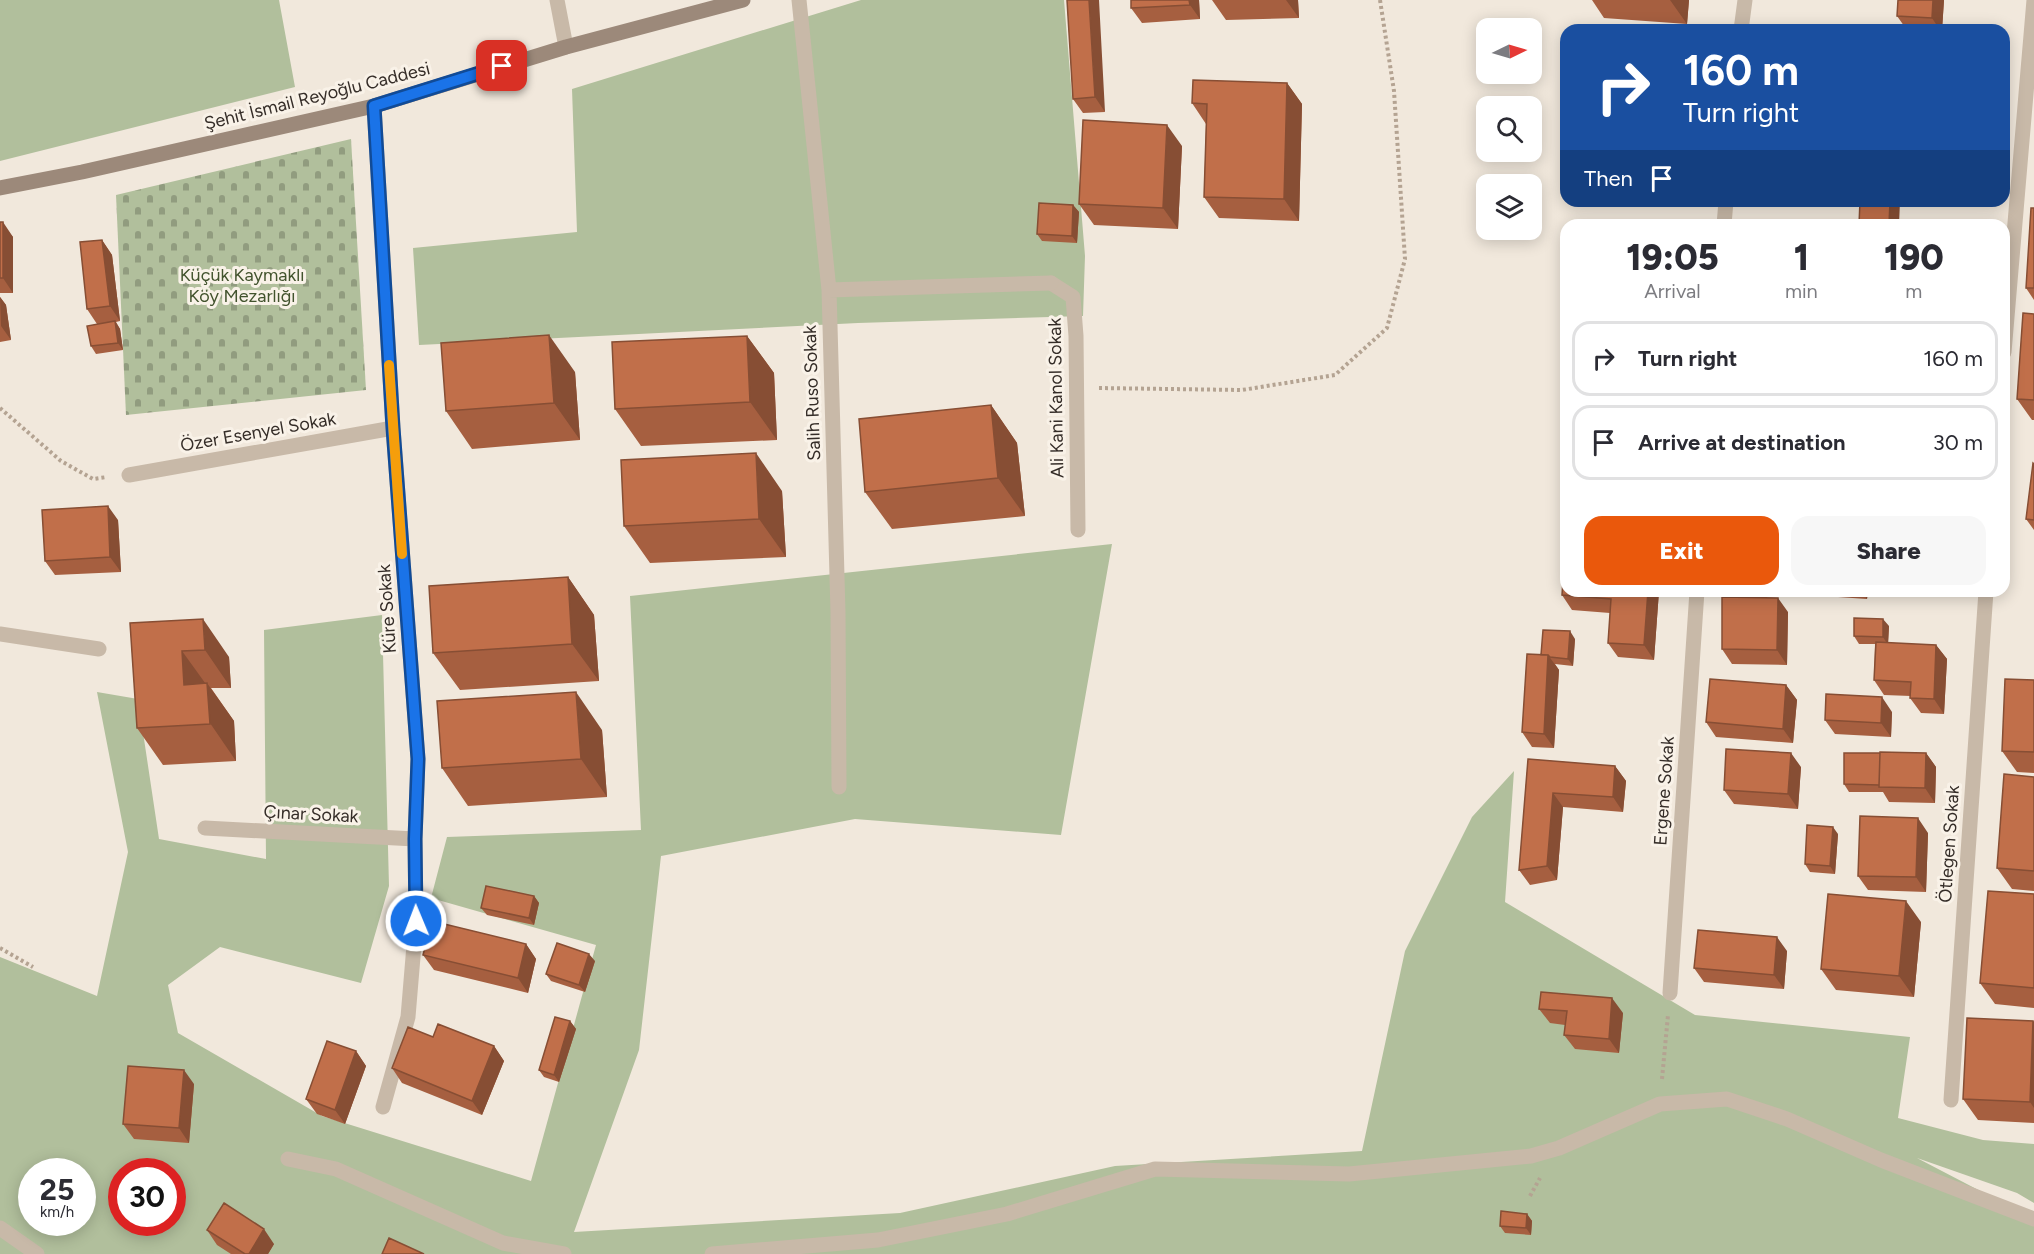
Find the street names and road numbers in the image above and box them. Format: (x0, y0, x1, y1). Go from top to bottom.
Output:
street label: Şehit İsmail Reyoğlu Caddesi (202, 57, 432, 135)
street label: Ali Kani Kanol Sokak (1044, 317, 1068, 478)
street label: Salih Ruso Sokak (799, 325, 825, 461)
street label: Özer Esenyel Sokak (179, 407, 338, 456)
street label: Küre Sokak (373, 563, 401, 654)
street label: Ergene Sokak (1649, 735, 1679, 846)
street label: Ötlegen Sokak (1934, 784, 1964, 903)
street label: Çınar Sokak (263, 801, 359, 827)

